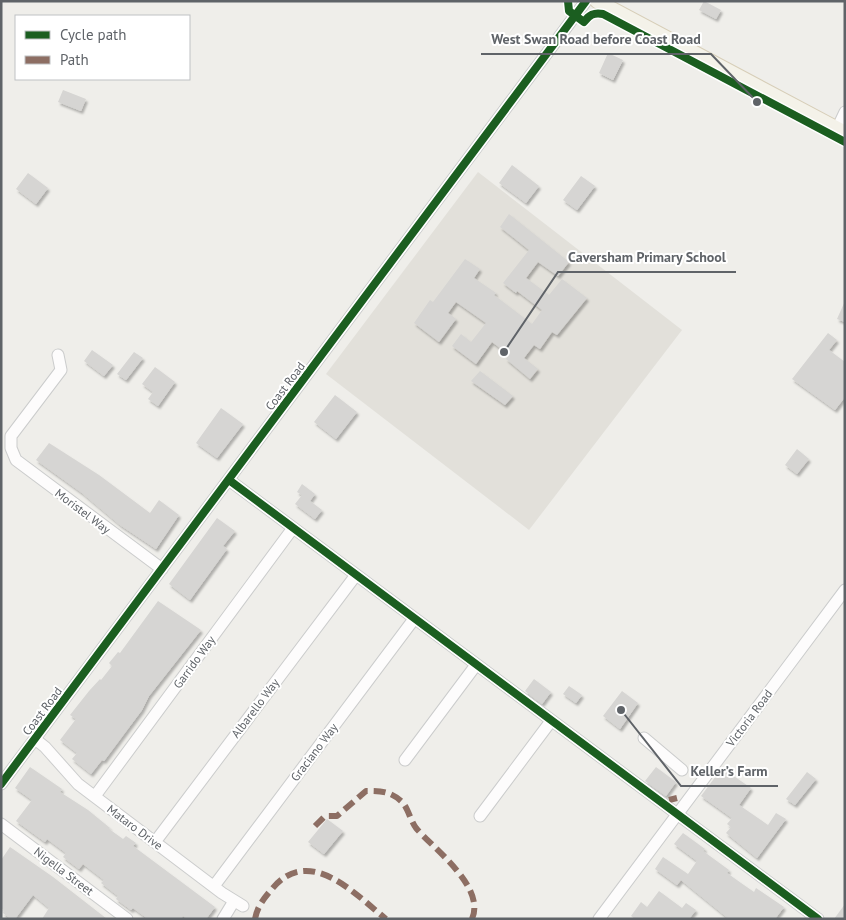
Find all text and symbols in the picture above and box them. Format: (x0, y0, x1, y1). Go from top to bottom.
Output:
legend (15, 15, 190, 80)
text: Cycle path (60, 25, 126, 44)
callout: West Swan Road before Coast Road (481, 25, 711, 54)
text: West Swan Road before Coast Road (491, 30, 701, 48)
text: Path (60, 50, 89, 69)
callout: Caversham Primary School (558, 243, 736, 272)
text: Caversham Primary School (568, 248, 727, 266)
street label: Coast Road (262, 359, 308, 413)
street label: Moristel Way (52, 485, 114, 537)
street label: Garrido Way (170, 632, 218, 691)
street label: Albarello Way (228, 675, 282, 741)
street label: Coast Road (19, 684, 65, 738)
street label: Victoria Road (722, 686, 775, 750)
street label: Graciano Way (287, 720, 341, 784)
callout: Keller’s Farm (681, 757, 778, 786)
text: Keller’s Farm (690, 762, 768, 780)
street label: Mataro Drive (104, 801, 166, 853)
street label: Nigella Street (31, 844, 97, 898)

